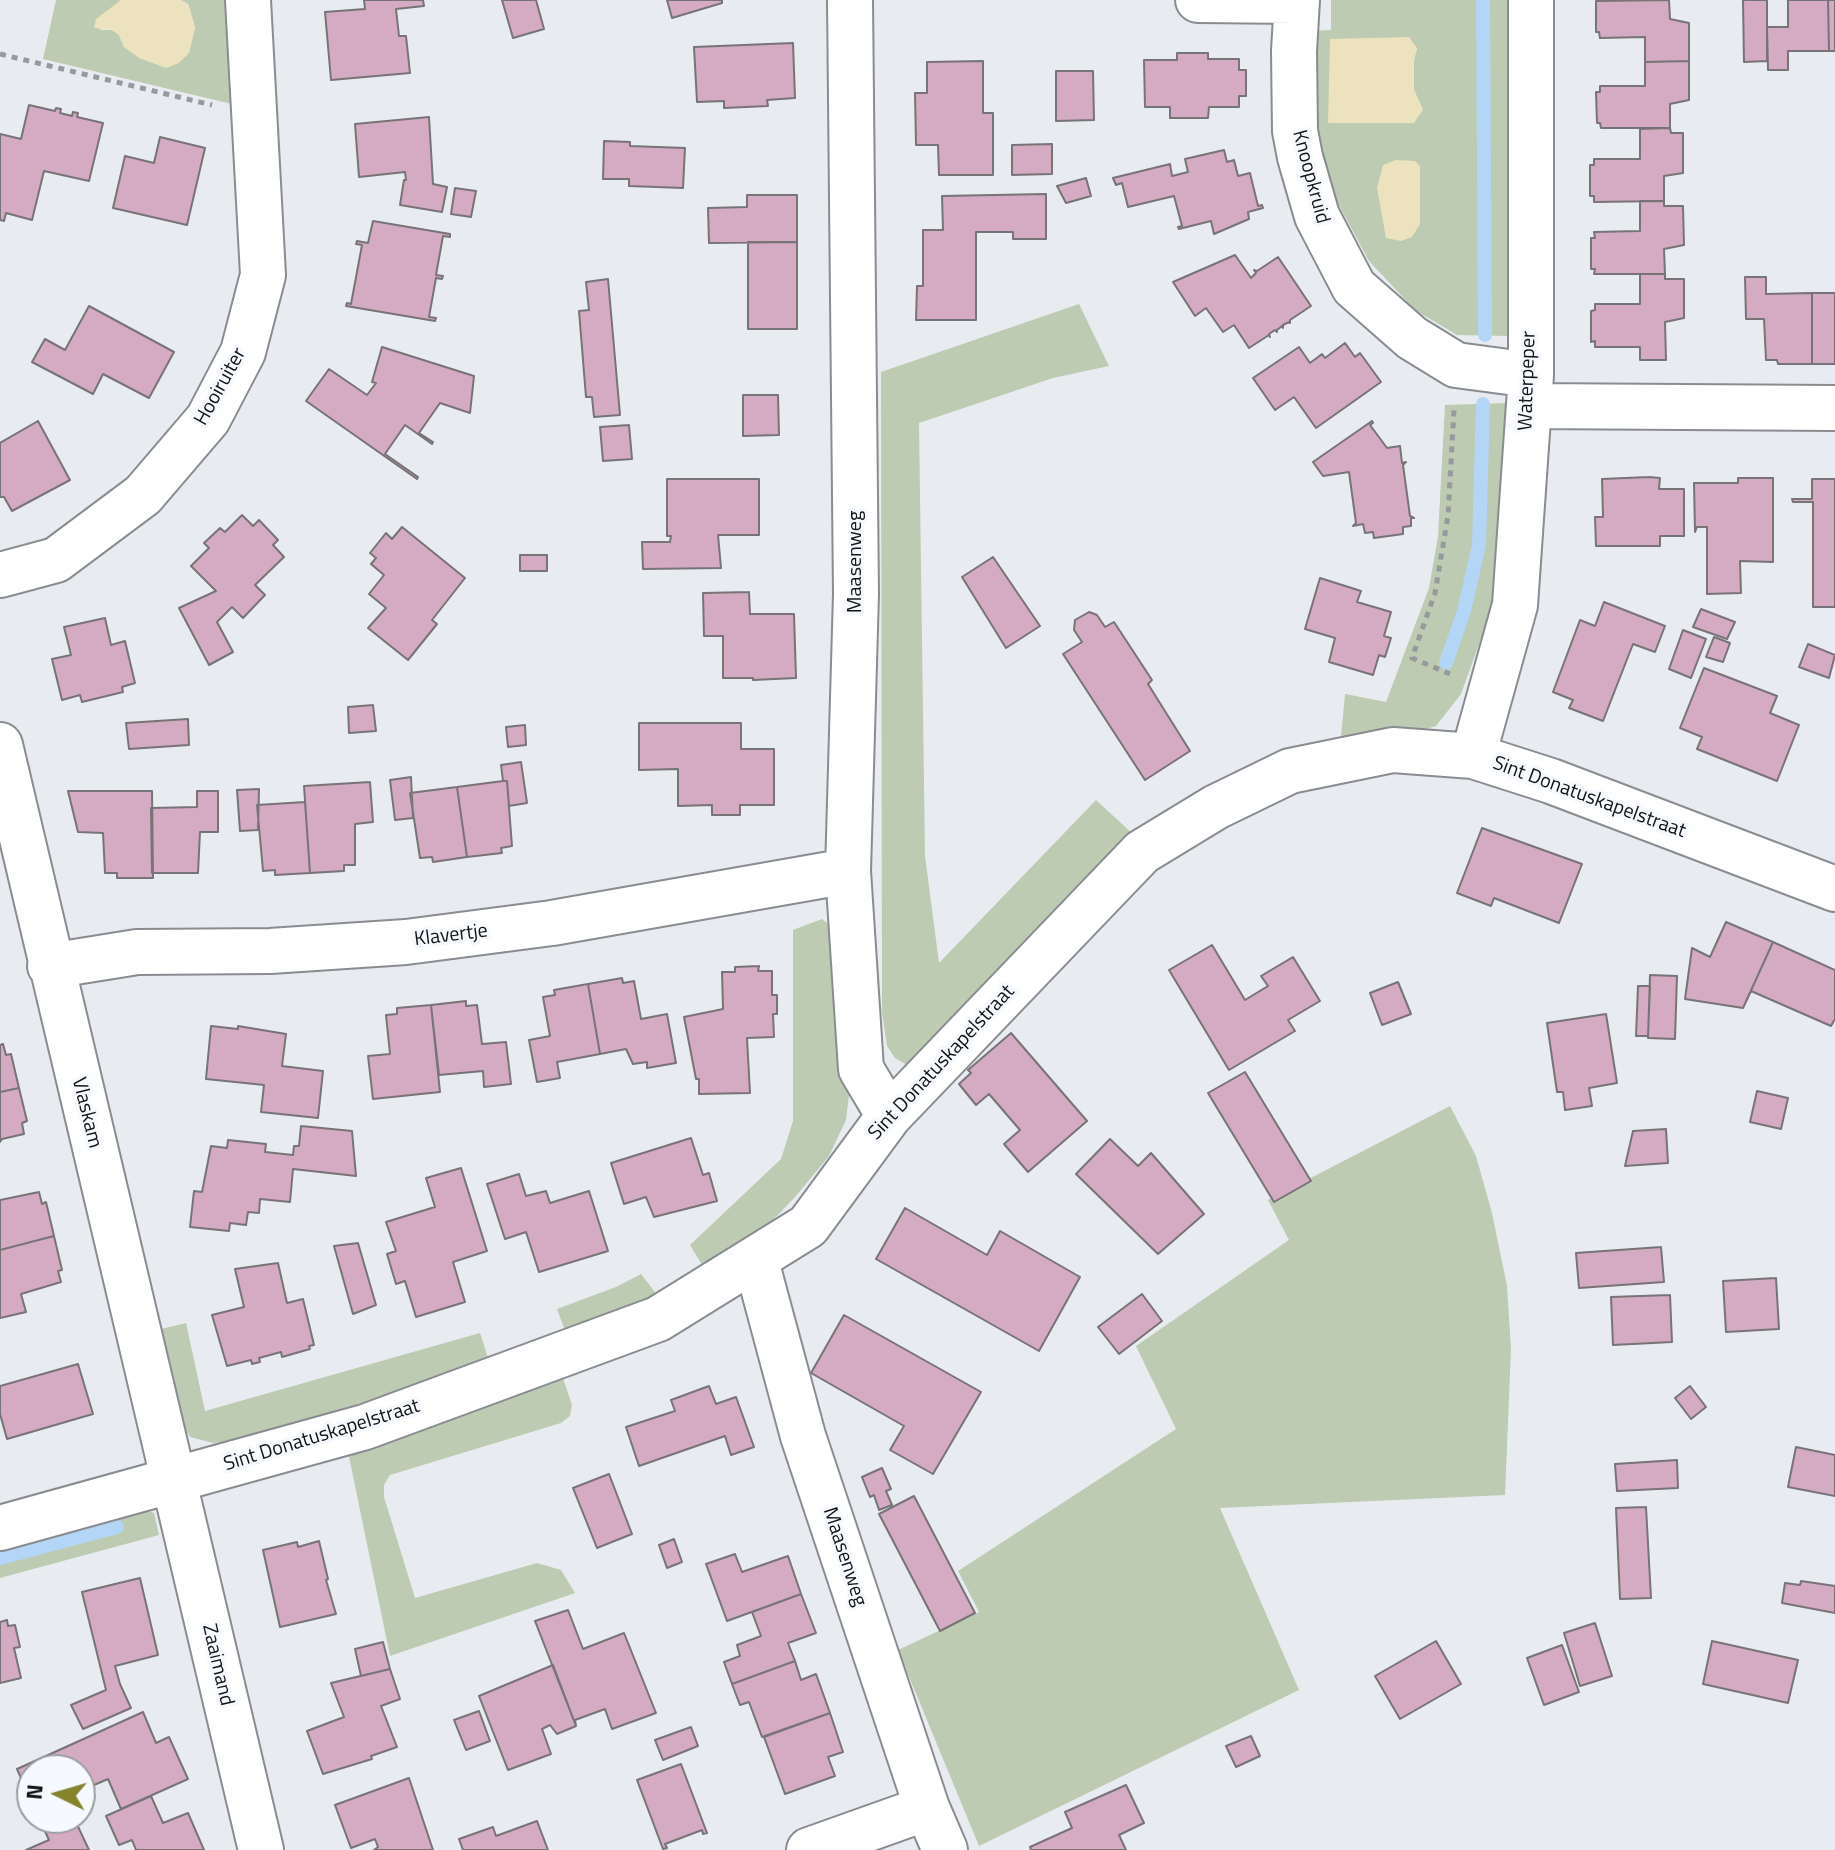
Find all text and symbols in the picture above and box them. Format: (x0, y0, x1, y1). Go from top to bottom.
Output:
street label: Knoopkruid (1286, 128, 1334, 226)
street label: Waterpeper (1514, 331, 1542, 431)
street label: Hooiruiter (190, 344, 252, 430)
street label: Maasenweg (844, 511, 868, 613)
street label: Sint Donatuskapelstraat (1489, 752, 1689, 844)
street label: Klavertje (413, 920, 489, 952)
street label: Sint Donatuskapelstraat (864, 980, 1020, 1146)
street label: Vlaskam (66, 1075, 106, 1151)
street label: Sint Donatuskapelstraat (221, 1395, 423, 1477)
street label: Maasenweg (817, 1505, 871, 1609)
street label: Zaaimand (196, 1622, 238, 1708)
north arrow (16, 1754, 96, 1834)
text: N (16, 1783, 52, 1801)

